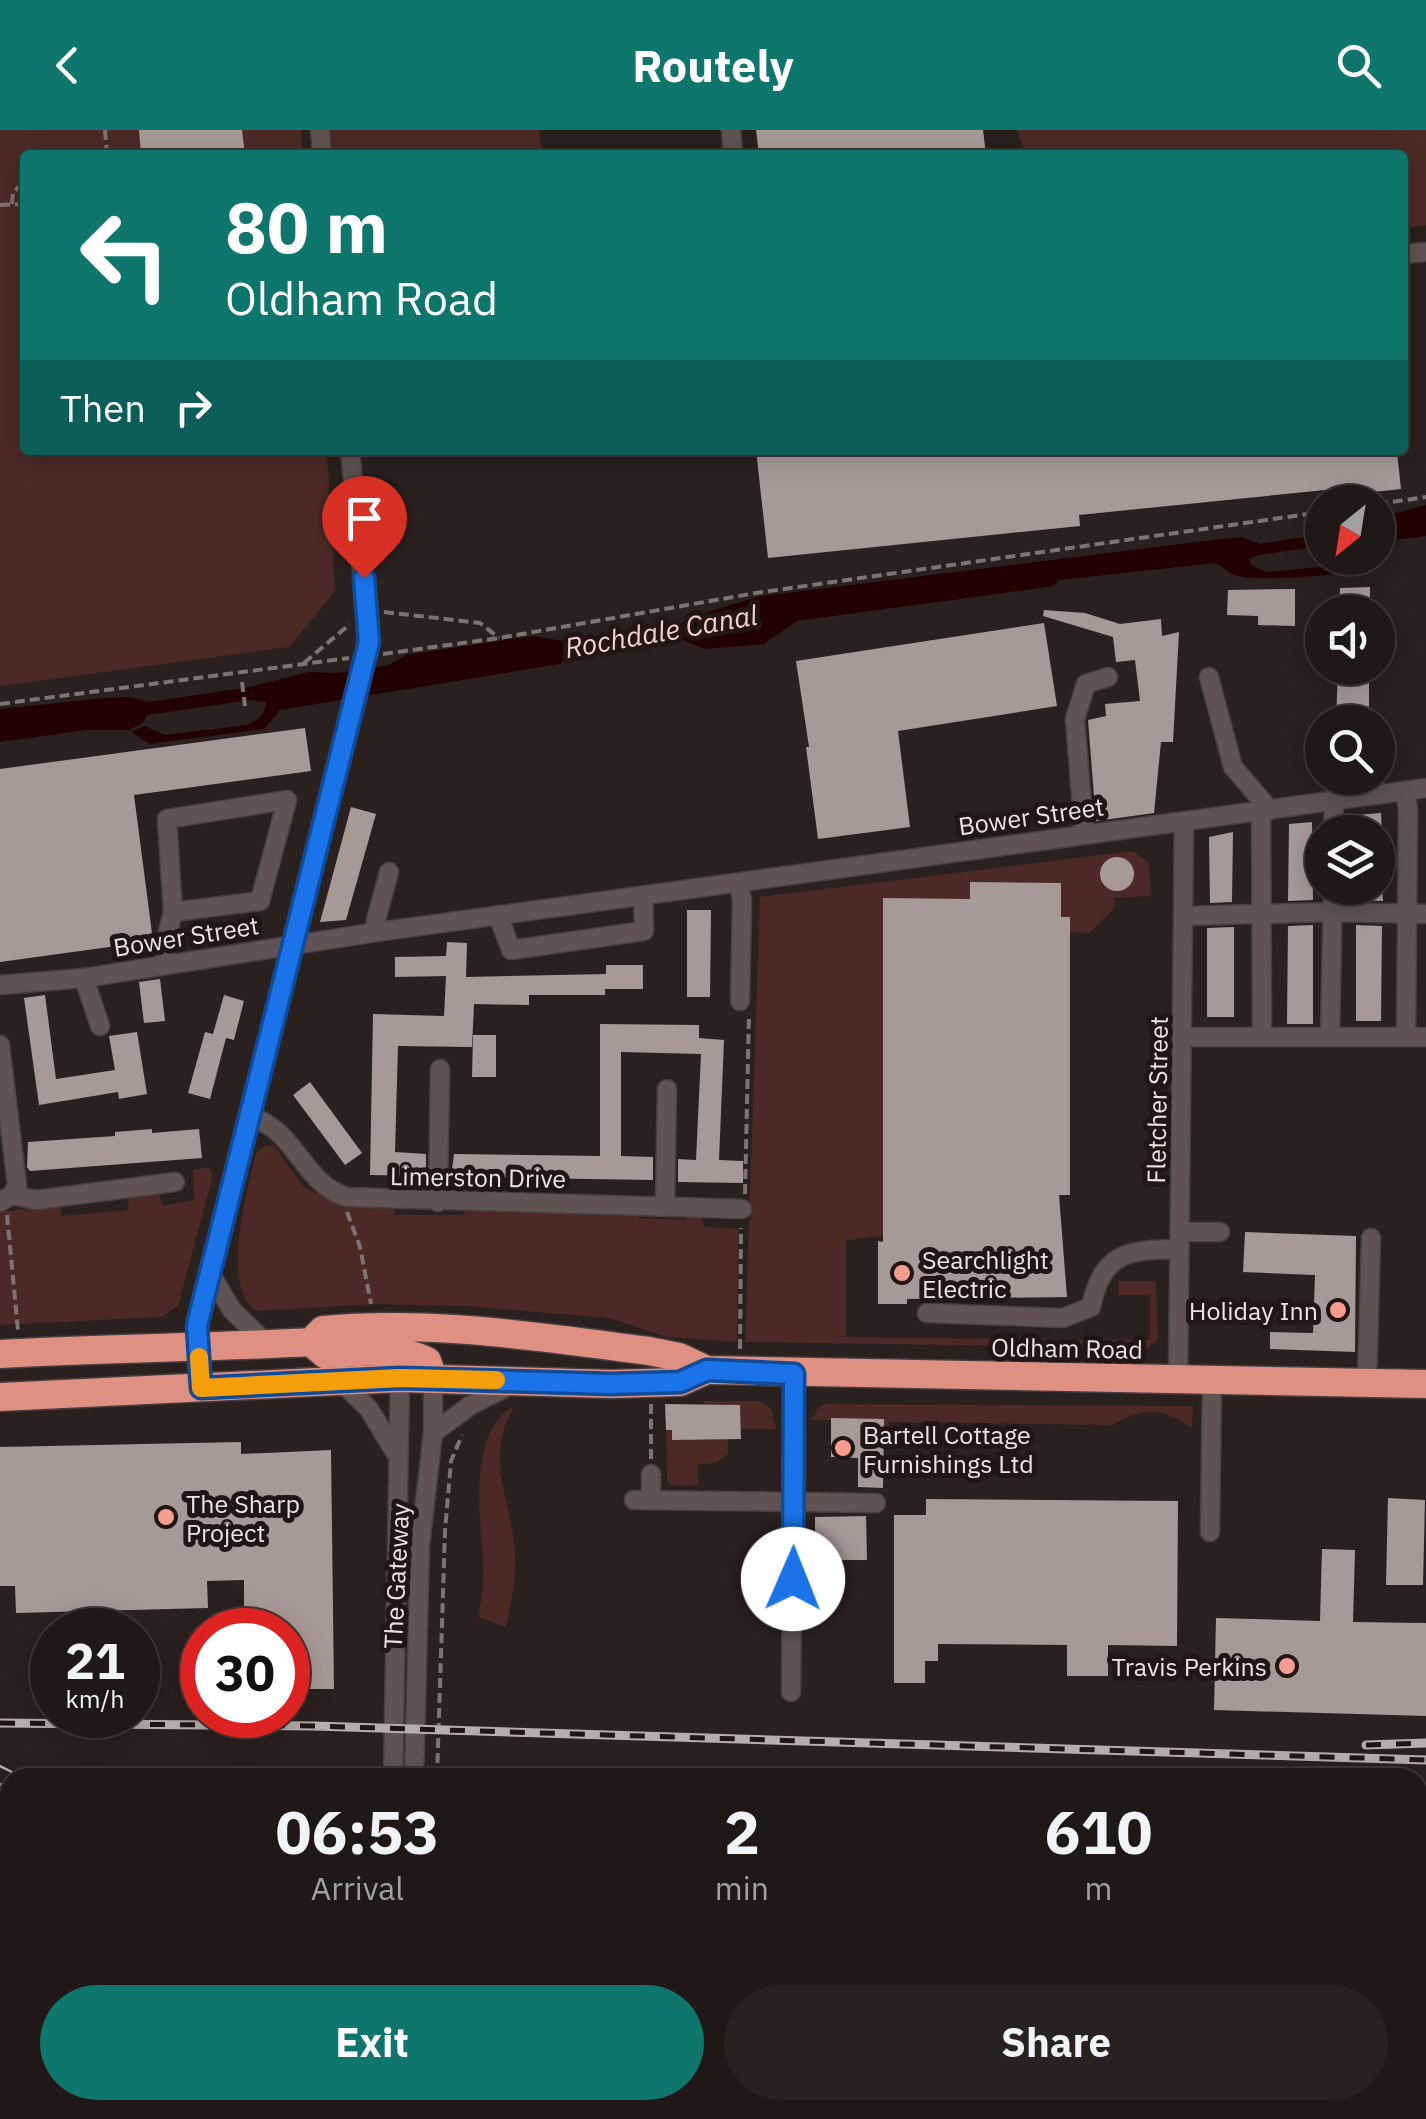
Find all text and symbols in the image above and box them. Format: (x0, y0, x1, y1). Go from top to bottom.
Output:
text: Routely (632, 36, 794, 94)
icon: back (40, 38, 95, 93)
icon: search (1331, 38, 1386, 93)
text: 80 m (225, 181, 388, 272)
icon: left (60, 190, 190, 320)
text: Oldham Road (225, 269, 498, 327)
icon: right (166, 380, 221, 435)
text: Then (60, 383, 146, 432)
pin (322, 476, 407, 579)
north arrow (1305, 485, 1395, 575)
map controls (1305, 485, 1395, 905)
icon: arrive (337, 491, 392, 546)
button: sound (1305, 595, 1395, 685)
water label: Rochdale Canal (562, 596, 761, 666)
button: search (1305, 705, 1395, 795)
street label: Bower Street (956, 789, 1106, 843)
button: layers (1305, 815, 1395, 905)
street label: Bower Street (111, 908, 261, 964)
street label: Fletcher Street (1139, 1016, 1175, 1184)
street label: Limerston Drive (390, 1159, 566, 1195)
place label: Searchlight Electric (922, 1243, 1049, 1305)
marker: Searchlight Electric (891, 1262, 913, 1284)
place label: Holiday Inn (1189, 1294, 1318, 1327)
marker: Holiday Inn (1327, 1299, 1349, 1321)
street label: Oldham Road (991, 1330, 1143, 1366)
place label: Bartell Cottage Furnishings Ltd (863, 1418, 1034, 1480)
marker: Bartell Cottage Furnishings Ltd (832, 1437, 854, 1459)
place label: The Sharp Project (186, 1487, 300, 1549)
street label: The Gateway (376, 1502, 416, 1650)
marker: The Sharp Project (155, 1506, 177, 1528)
position arrow (741, 1527, 845, 1631)
speed limit sign: 30 (180, 1608, 310, 1738)
text: 21 (65, 1628, 125, 1693)
place label: Travis Perkins (1112, 1650, 1267, 1683)
marker: Travis Perkins (1276, 1655, 1298, 1677)
text: km/h (66, 1682, 124, 1715)
text: 06:53 (276, 1792, 439, 1871)
text: 2 (724, 1792, 760, 1871)
text: 610 (1044, 1792, 1152, 1871)
text: Arrival (311, 1867, 404, 1909)
text: min (715, 1867, 769, 1909)
text: m (1085, 1867, 1112, 1909)
button: Exit (40, 1985, 704, 2100)
button: Share (724, 1985, 1388, 2100)

